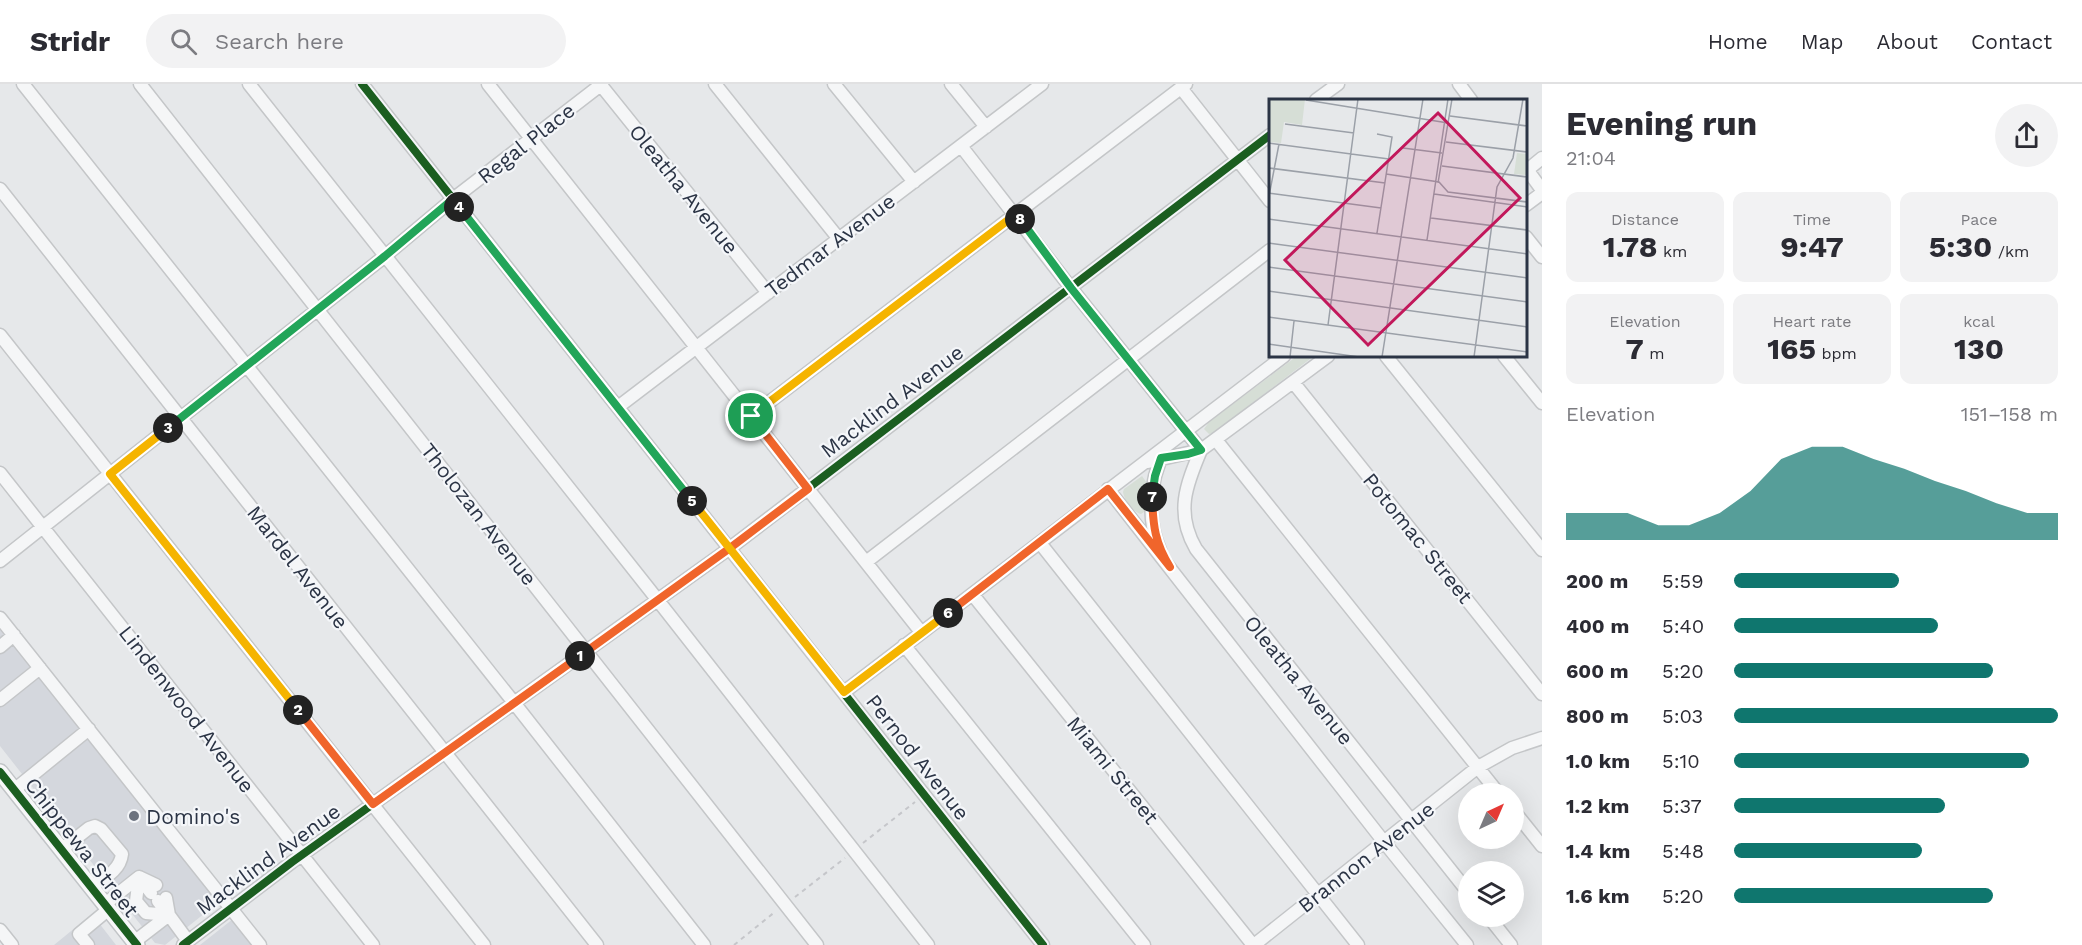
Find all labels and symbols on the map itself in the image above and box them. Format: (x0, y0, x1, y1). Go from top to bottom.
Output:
street label: Regal Place (472, 97, 580, 189)
inset map (1269, 99, 1527, 357)
street label: Oleatha Avenue (624, 119, 744, 259)
street label: Tedmar Avenue (760, 188, 900, 302)
pin: 4 (444, 192, 474, 222)
pin: 8 (1005, 204, 1035, 234)
street label: Macklind Avenue (816, 339, 968, 463)
pin (725, 390, 776, 441)
pin: 3 (153, 413, 183, 443)
street label: Tholozan Avenue (416, 438, 542, 590)
street label: Potomac Street (1358, 468, 1478, 608)
pin: 7 (1137, 482, 1167, 512)
pin: 5 (677, 486, 707, 516)
street label: Mardel Avenue (242, 500, 354, 634)
pin: 6 (933, 598, 963, 628)
street label: Oleatha Avenue (1239, 610, 1359, 750)
street label: Lindenwood Avenue (114, 620, 260, 798)
pin: 1 (565, 641, 595, 671)
street label: Pernod Avenue (861, 689, 975, 825)
pin: 2 (283, 695, 313, 725)
street label: Miami Street (1062, 711, 1164, 829)
street label: Chippewa Street (20, 772, 144, 922)
north arrow (1458, 783, 1524, 849)
street label: Brannon Avenue (1293, 796, 1439, 918)
street label: Macklind Avenue (191, 798, 345, 920)
place label: Domino's (146, 804, 240, 829)
marker: Domino's (127, 809, 141, 823)

